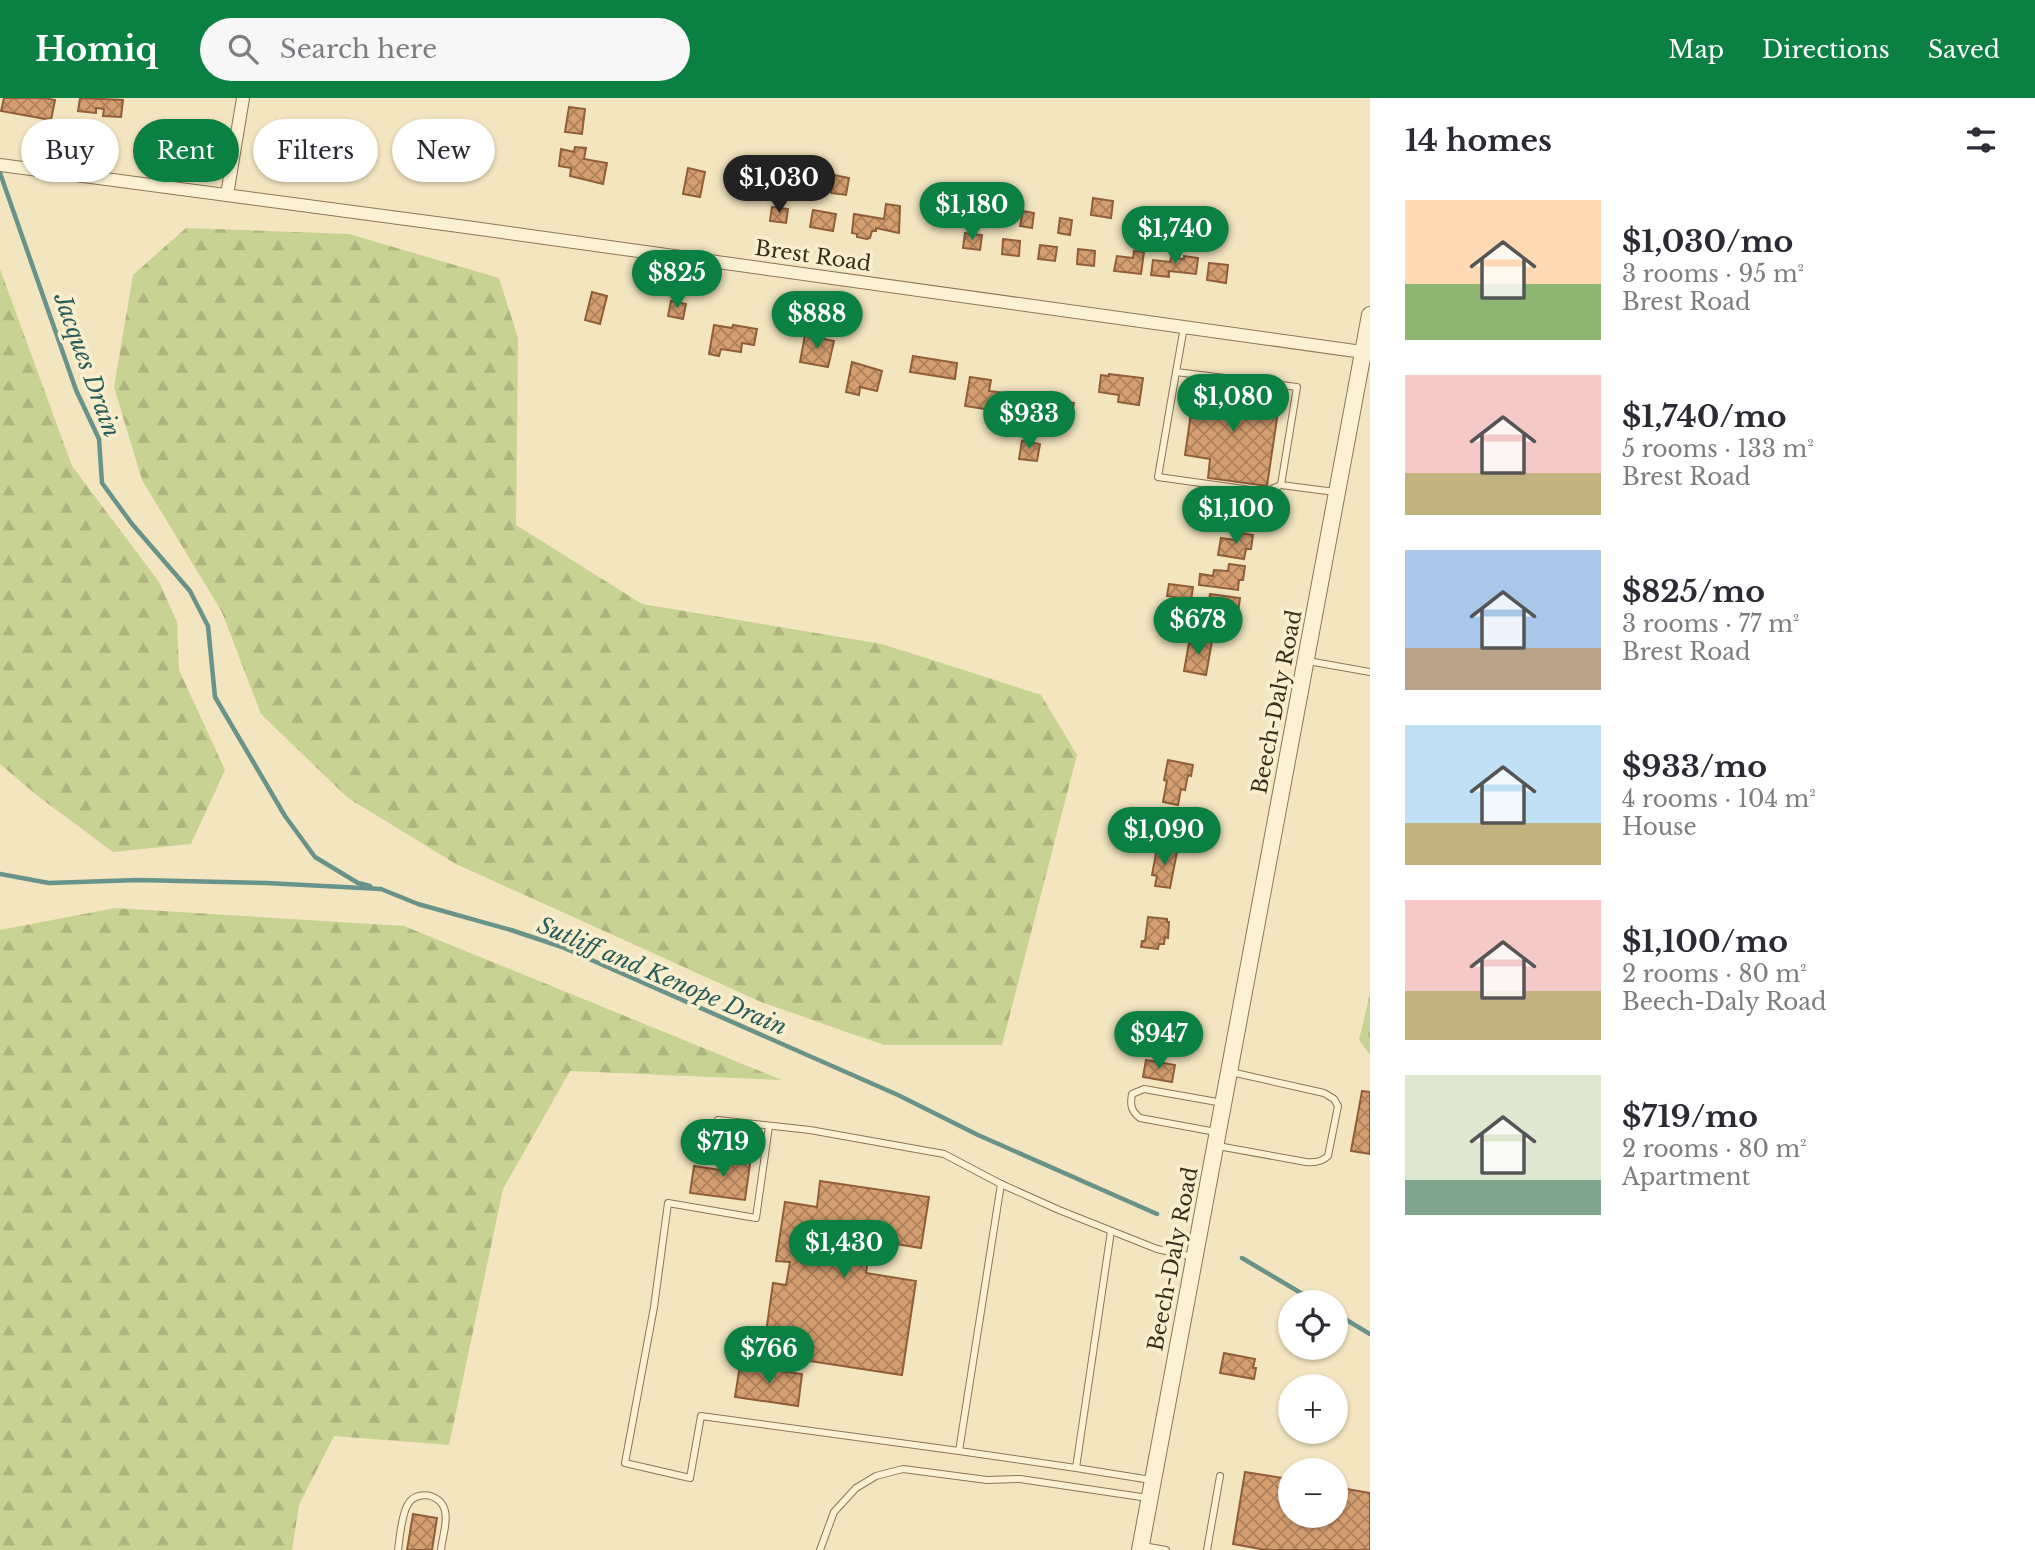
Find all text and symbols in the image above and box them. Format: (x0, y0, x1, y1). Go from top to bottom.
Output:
search box (200, 18, 690, 81)
text: Homiq (35, 29, 158, 70)
icon: search (224, 30, 262, 68)
text: Search here (280, 33, 437, 65)
text: Map (1668, 35, 1724, 64)
text: Directions (1762, 35, 1890, 64)
text: Saved (1928, 35, 2000, 64)
chip: Buy (21, 119, 119, 182)
chip: Rent (133, 119, 239, 182)
chip: Filters (253, 119, 378, 182)
chip: New (392, 119, 495, 182)
icon: filters (1962, 121, 2000, 159)
text: 14 homes (1405, 122, 1552, 159)
pin: $1,030 (722, 156, 836, 215)
text: $1,030 (739, 164, 819, 192)
pin: $1,180 (915, 183, 1029, 242)
text: $1,180 (936, 191, 1008, 219)
pin: $1,740 (1118, 206, 1232, 266)
text: $1,740 (1138, 215, 1212, 243)
text: $1,030/mo (1622, 223, 1793, 260)
icon: home (1461, 228, 1545, 312)
street label: Brest Road (753, 235, 873, 277)
pin: $825 (636, 250, 718, 310)
text: $825 (648, 259, 706, 287)
text: 3 rooms · 95 m² (1622, 260, 1804, 288)
water label: Jacques Drain (48, 288, 126, 441)
text: Brest Road (1622, 288, 1750, 316)
pin: $888 (776, 292, 858, 351)
text: $888 (788, 300, 846, 328)
pin: $1,080 (1176, 374, 1290, 434)
text: $1,080 (1193, 383, 1273, 411)
pin: $933 (988, 392, 1070, 451)
text: $1,740/mo (1622, 398, 1787, 435)
text: $933 (999, 400, 1059, 428)
icon: home (1461, 403, 1545, 487)
text: 5 rooms · 133 m² (1622, 435, 1814, 463)
text: Brest Road (1622, 463, 1750, 491)
pin: $1,100 (1179, 486, 1293, 546)
text: $1,100 (1198, 495, 1274, 523)
text: $825/mo (1622, 573, 1765, 610)
icon: home (1461, 578, 1545, 662)
pin: $678 (1157, 598, 1239, 657)
text: $678 (1170, 606, 1226, 634)
street label: Beech-Daly Road (1246, 608, 1308, 796)
text: 3 rooms · 77 m² (1622, 610, 1799, 638)
text: Brest Road (1622, 638, 1750, 666)
text: $933/mo (1622, 748, 1767, 785)
icon: home (1461, 753, 1545, 837)
text: 4 rooms · 104 m² (1622, 785, 1816, 813)
pin: $1,090 (1107, 808, 1221, 867)
text: House (1622, 813, 1697, 841)
text: $1,090 (1124, 816, 1204, 844)
water label: Sutliff and Kenope Drain (533, 911, 791, 1041)
text: $1,100/mo (1622, 923, 1788, 960)
icon: home (1461, 928, 1545, 1012)
text: 2 rooms · 80 m² (1622, 960, 1807, 988)
text: Beech-Daly Road (1622, 988, 1827, 1016)
pin: $947 (1118, 1012, 1200, 1071)
text: $947 (1130, 1020, 1188, 1048)
text: $719/mo (1622, 1098, 1758, 1135)
icon: home (1461, 1103, 1545, 1187)
pin: $719 (682, 1119, 764, 1179)
text: $719 (697, 1128, 749, 1156)
text: 2 rooms · 80 m² (1622, 1135, 1807, 1163)
text: Apartment (1622, 1163, 1750, 1191)
street label: Beech-Daly Road (1142, 1165, 1204, 1353)
pin: $1,430 (787, 1220, 901, 1280)
text: $1,430 (805, 1229, 883, 1257)
map controls (1278, 1290, 1348, 1528)
button: locate (1278, 1290, 1348, 1360)
pin: $766 (728, 1326, 810, 1386)
text: $766 (740, 1335, 798, 1363)
button: + (1278, 1374, 1348, 1444)
button: − (1278, 1458, 1348, 1528)

